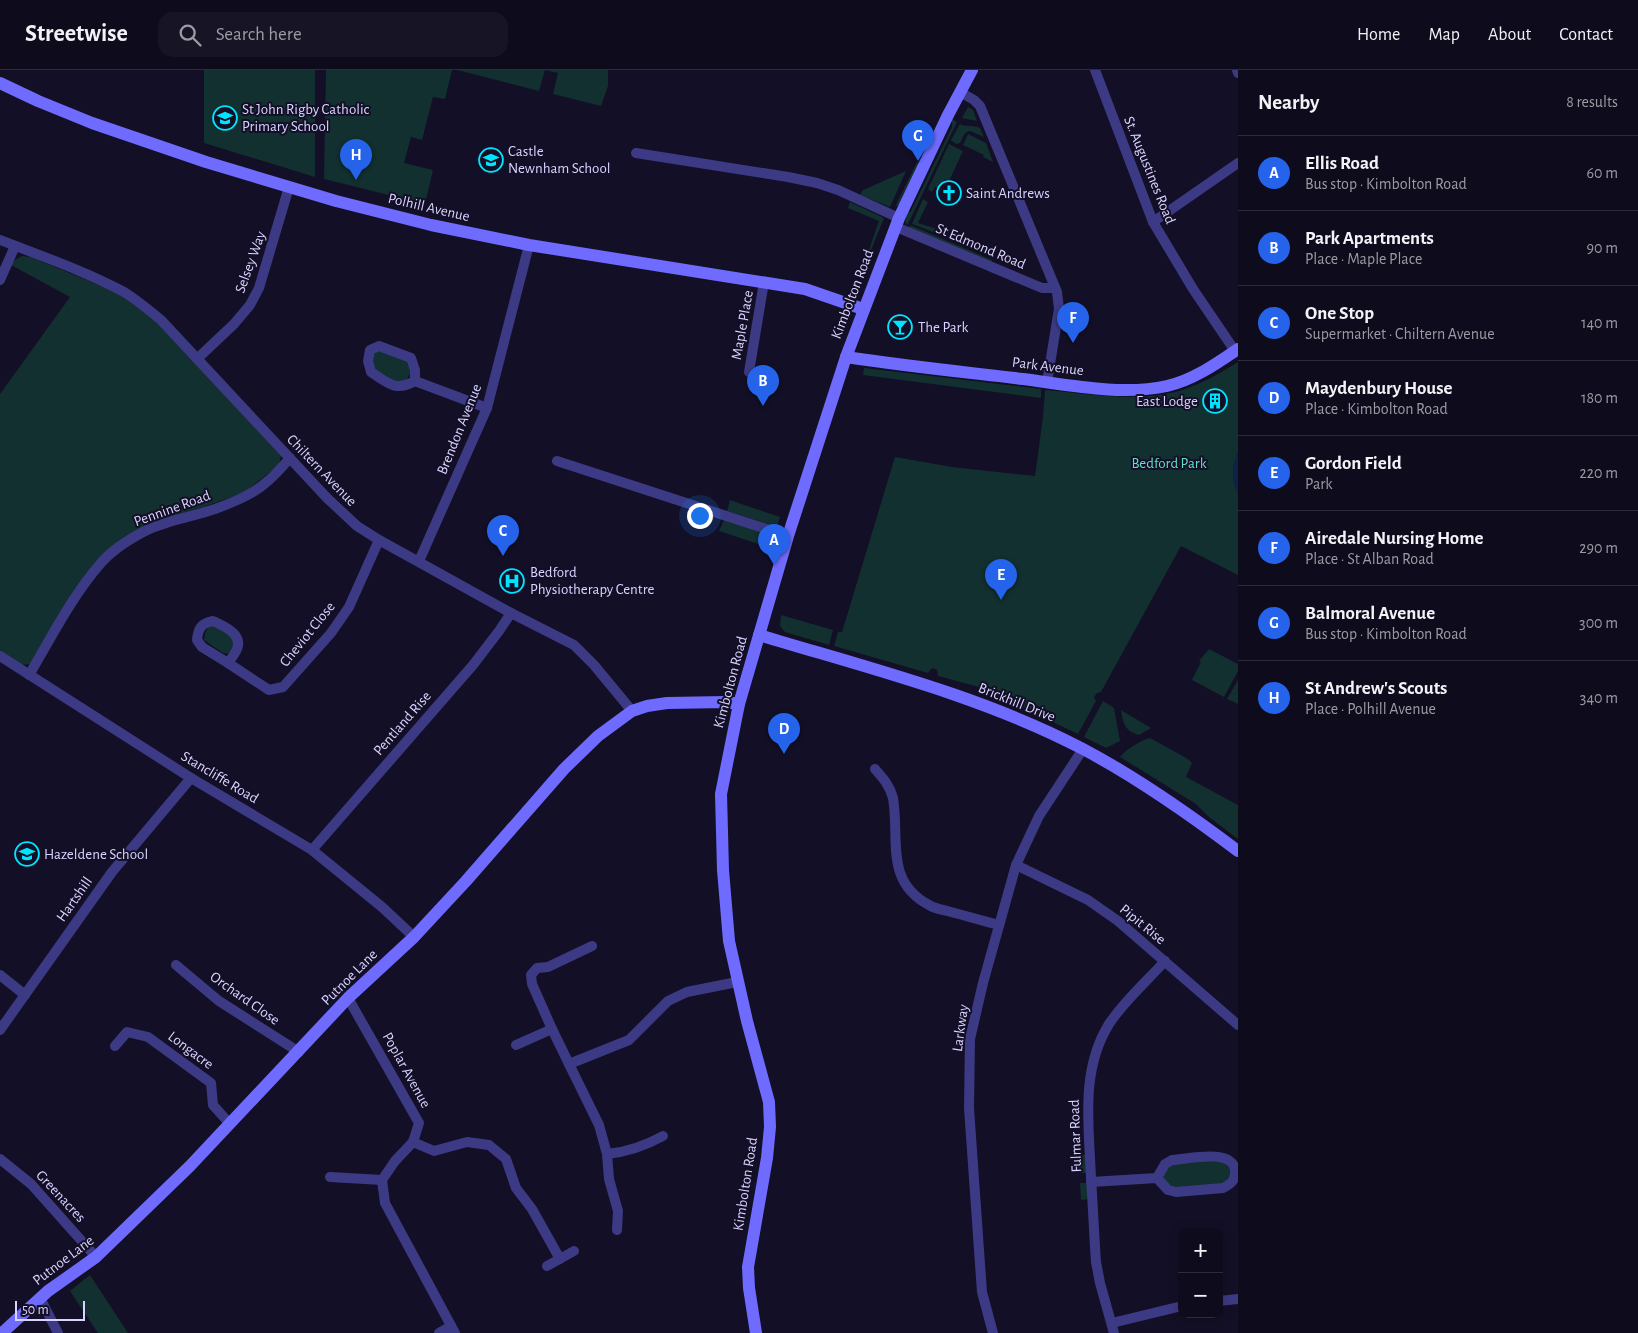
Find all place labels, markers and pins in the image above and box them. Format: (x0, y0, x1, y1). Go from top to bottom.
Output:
place label: St John Rigby Catholic Primary School (242, 102, 370, 134)
school or university icon: St John Rigby Catholic Primary School (212, 105, 238, 131)
pin: G (902, 120, 934, 161)
pin: H (340, 139, 372, 180)
place label: Castle Newnham School (508, 144, 611, 176)
school or university icon: Castle Newnham School (478, 147, 504, 173)
church icon: Saint Andrews (936, 180, 962, 206)
place label: Saint Andrews (966, 186, 1050, 201)
pin: F (1057, 302, 1089, 343)
bar icon: The Park (887, 314, 913, 340)
place label: The Park (918, 320, 968, 335)
pin: B (747, 365, 779, 406)
building icon: East Lodge (1202, 388, 1228, 414)
place label: East Lodge (1136, 394, 1198, 409)
pin: C (487, 515, 519, 556)
pin: A (758, 524, 790, 565)
pin: E (985, 559, 1017, 600)
place label: Bedford Physiotherapy Centre (530, 565, 654, 597)
hospital icon: Bedford Physiotherapy Centre (499, 568, 525, 594)
pin: D (768, 713, 800, 754)
school or university icon: Hazeldene School (14, 841, 40, 867)
place label: Hazeldene School (44, 847, 148, 862)

